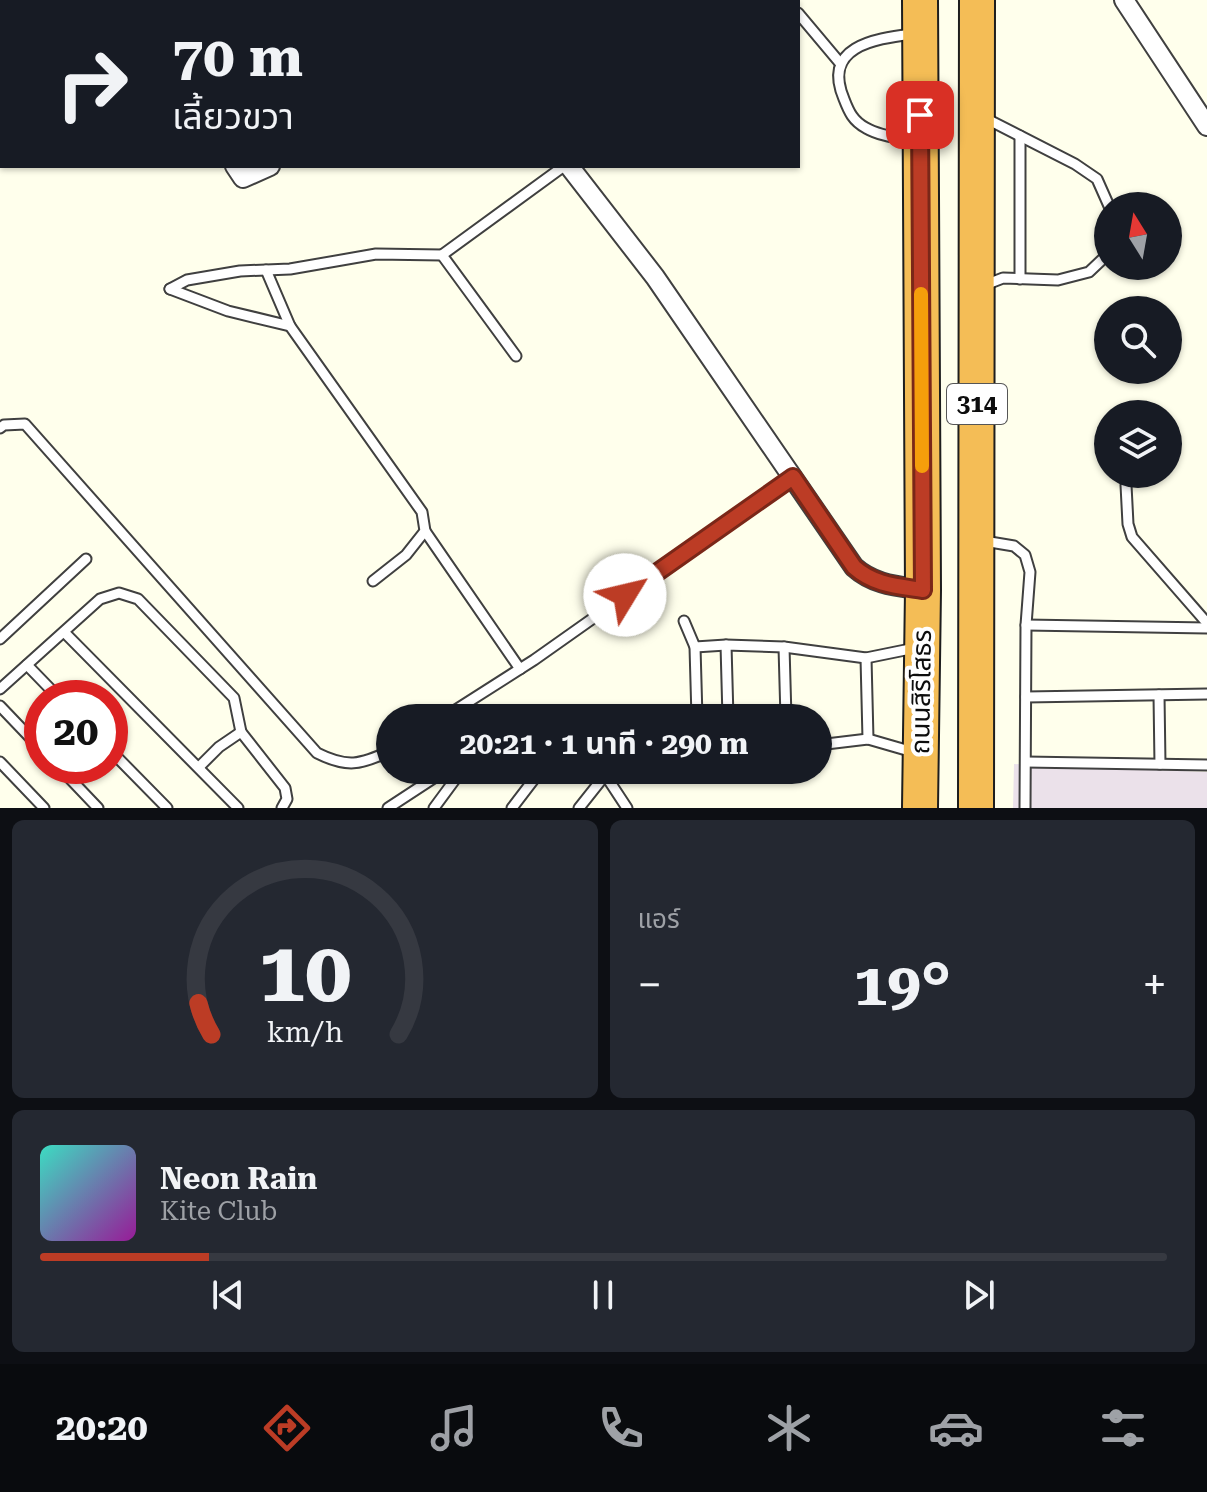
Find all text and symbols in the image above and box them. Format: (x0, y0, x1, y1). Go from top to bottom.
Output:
text: 70 m (172, 24, 303, 90)
icon: right (40, 32, 144, 136)
pin (886, 81, 954, 149)
icon: arrive (898, 93, 942, 137)
text: เลี้ยวขวา (172, 96, 294, 138)
north arrow (1094, 192, 1182, 280)
map controls (1094, 192, 1182, 488)
button: search (1094, 296, 1182, 384)
road number: 314 (947, 384, 1007, 424)
button: layers (1094, 400, 1182, 488)
position arrow (583, 553, 667, 637)
street label: ถนนสิริโสธร (905, 629, 937, 755)
speed limit sign: 20 (24, 680, 128, 784)
text: 20:21 · 1 นาที · 290 m (460, 726, 748, 761)
text: แอร์ (638, 904, 680, 934)
text: 10 (258, 924, 351, 1021)
text: 19° (854, 949, 951, 1020)
text: − (638, 959, 662, 1011)
text: + (1142, 959, 1167, 1011)
text: km/h (266, 1015, 343, 1049)
text: Neon Rain (160, 1161, 317, 1196)
text: Kite Club (160, 1196, 277, 1226)
icon: previous (206, 1273, 250, 1317)
icon: pause (581, 1273, 625, 1317)
icon: next (957, 1273, 1001, 1317)
icon: directions (259, 1400, 315, 1456)
icon: music (426, 1400, 482, 1456)
icon: phone (593, 1400, 649, 1456)
icon: climate (761, 1400, 817, 1456)
icon: car (928, 1400, 984, 1456)
icon: filters (1095, 1400, 1151, 1456)
text: 20:20 (56, 1407, 148, 1449)

